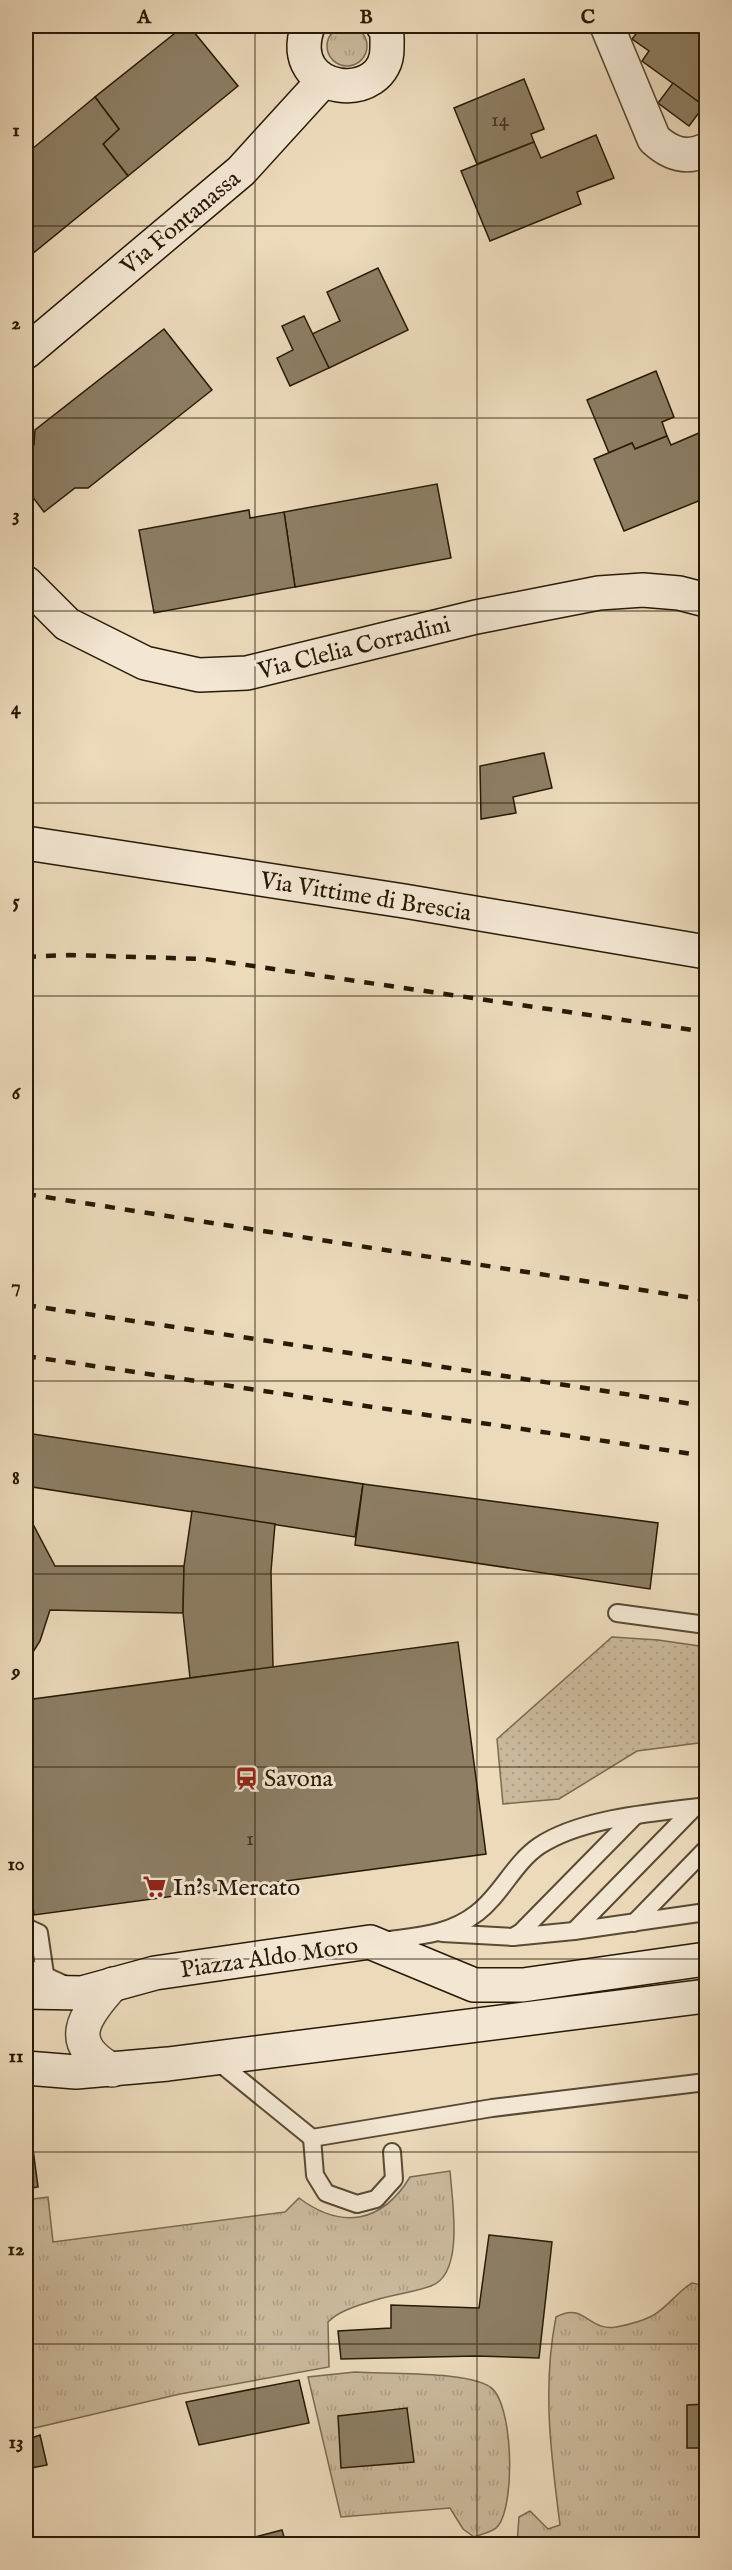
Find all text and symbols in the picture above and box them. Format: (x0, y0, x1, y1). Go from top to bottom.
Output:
text: A (136, 5, 152, 30)
text: B (359, 5, 373, 30)
text: C (581, 5, 595, 30)
house number: 14 (491, 107, 510, 134)
text: 1 (12, 118, 20, 143)
street label: Via Fontanassa (114, 164, 248, 283)
text: 2 (11, 311, 21, 336)
text: 3 (12, 503, 20, 528)
street label: Via Clelia Corradini (254, 610, 454, 688)
text: 4 (11, 696, 22, 721)
street label: Via Vittime di Brescia (257, 865, 474, 930)
text: 5 (12, 889, 20, 914)
text: 6 (12, 1081, 22, 1106)
text: 7 (11, 1274, 21, 1299)
text: 8 (12, 1466, 20, 1491)
text: 9 (11, 1659, 21, 1684)
place label: Savona (264, 1764, 333, 1795)
station icon: Savona (233, 1765, 259, 1791)
house number: 1 (246, 1826, 254, 1853)
text: 10 (7, 1852, 25, 1877)
place label: In's Mercato (173, 1873, 300, 1904)
supermarket icon: In's Mercato (142, 1874, 168, 1900)
street label: Piazza Aldo Moro (178, 1931, 360, 1986)
text: 11 (9, 2044, 23, 2069)
text: 12 (8, 2237, 25, 2262)
text: 13 (9, 2430, 23, 2455)

